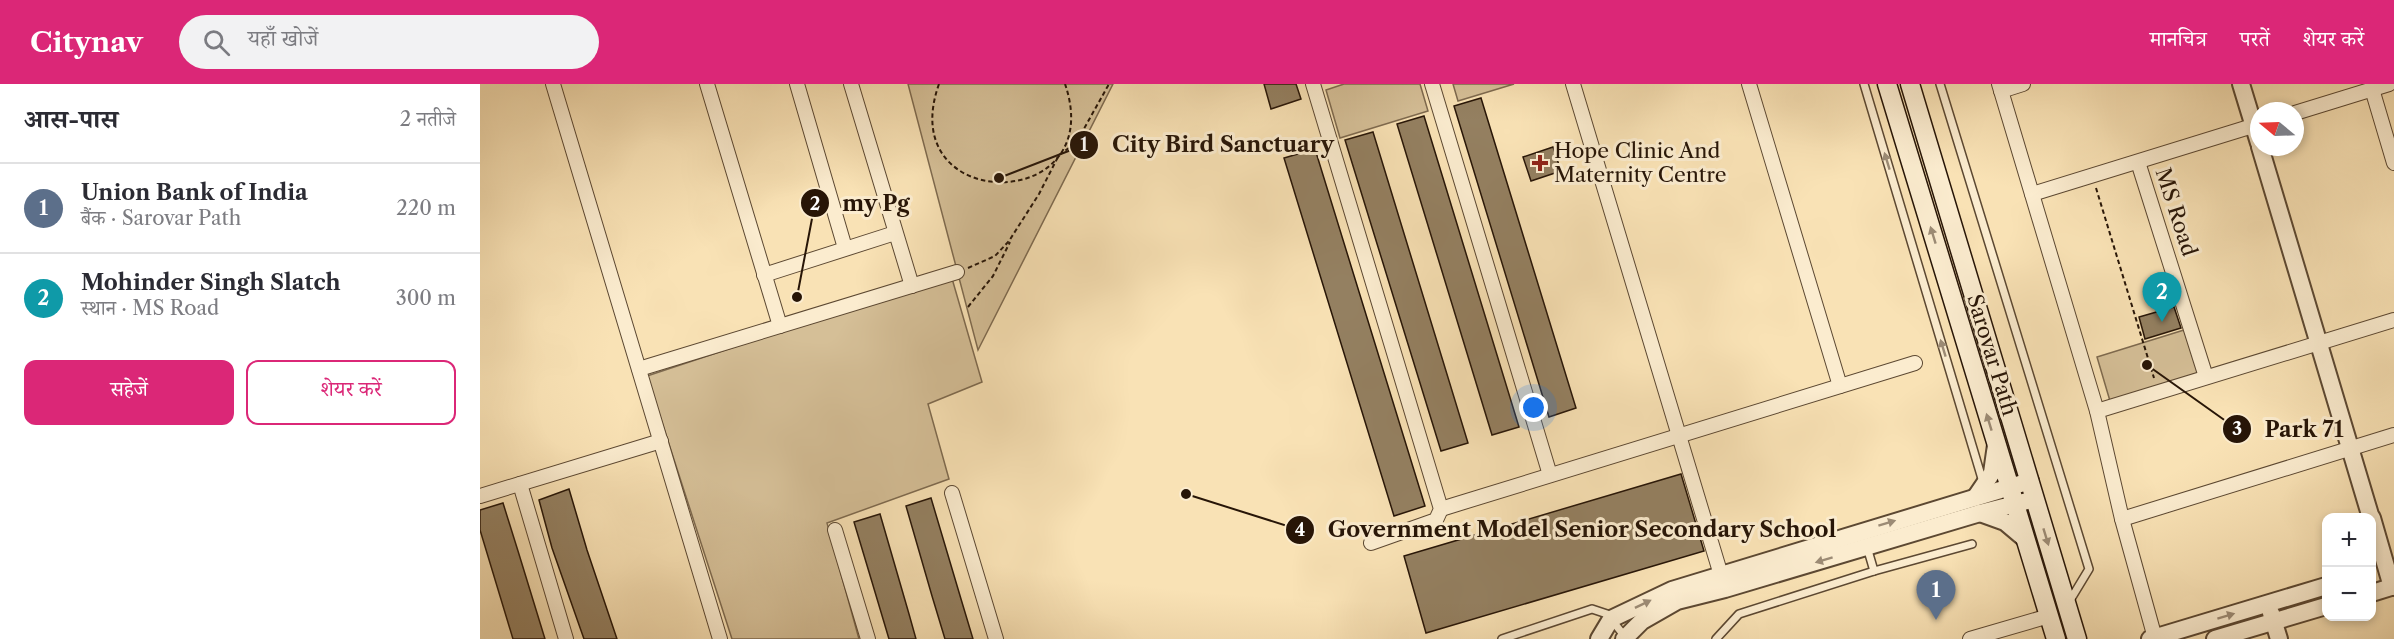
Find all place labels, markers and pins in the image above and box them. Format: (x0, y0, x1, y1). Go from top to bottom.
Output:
callout: City Bird Sanctuary (1069, 125, 1346, 165)
place label: Hope Clinic And Maternity Centre (1554, 138, 1727, 187)
marker: Hope Clinic And Maternity Centre (1531, 154, 1549, 172)
callout: my Pg (800, 183, 922, 223)
pin: 2 (2142, 272, 2182, 322)
callout: Park 71 (2222, 409, 2355, 449)
callout: Government Model Senior Secondary School (1285, 510, 1849, 550)
pin: 1 (1916, 570, 1956, 620)

